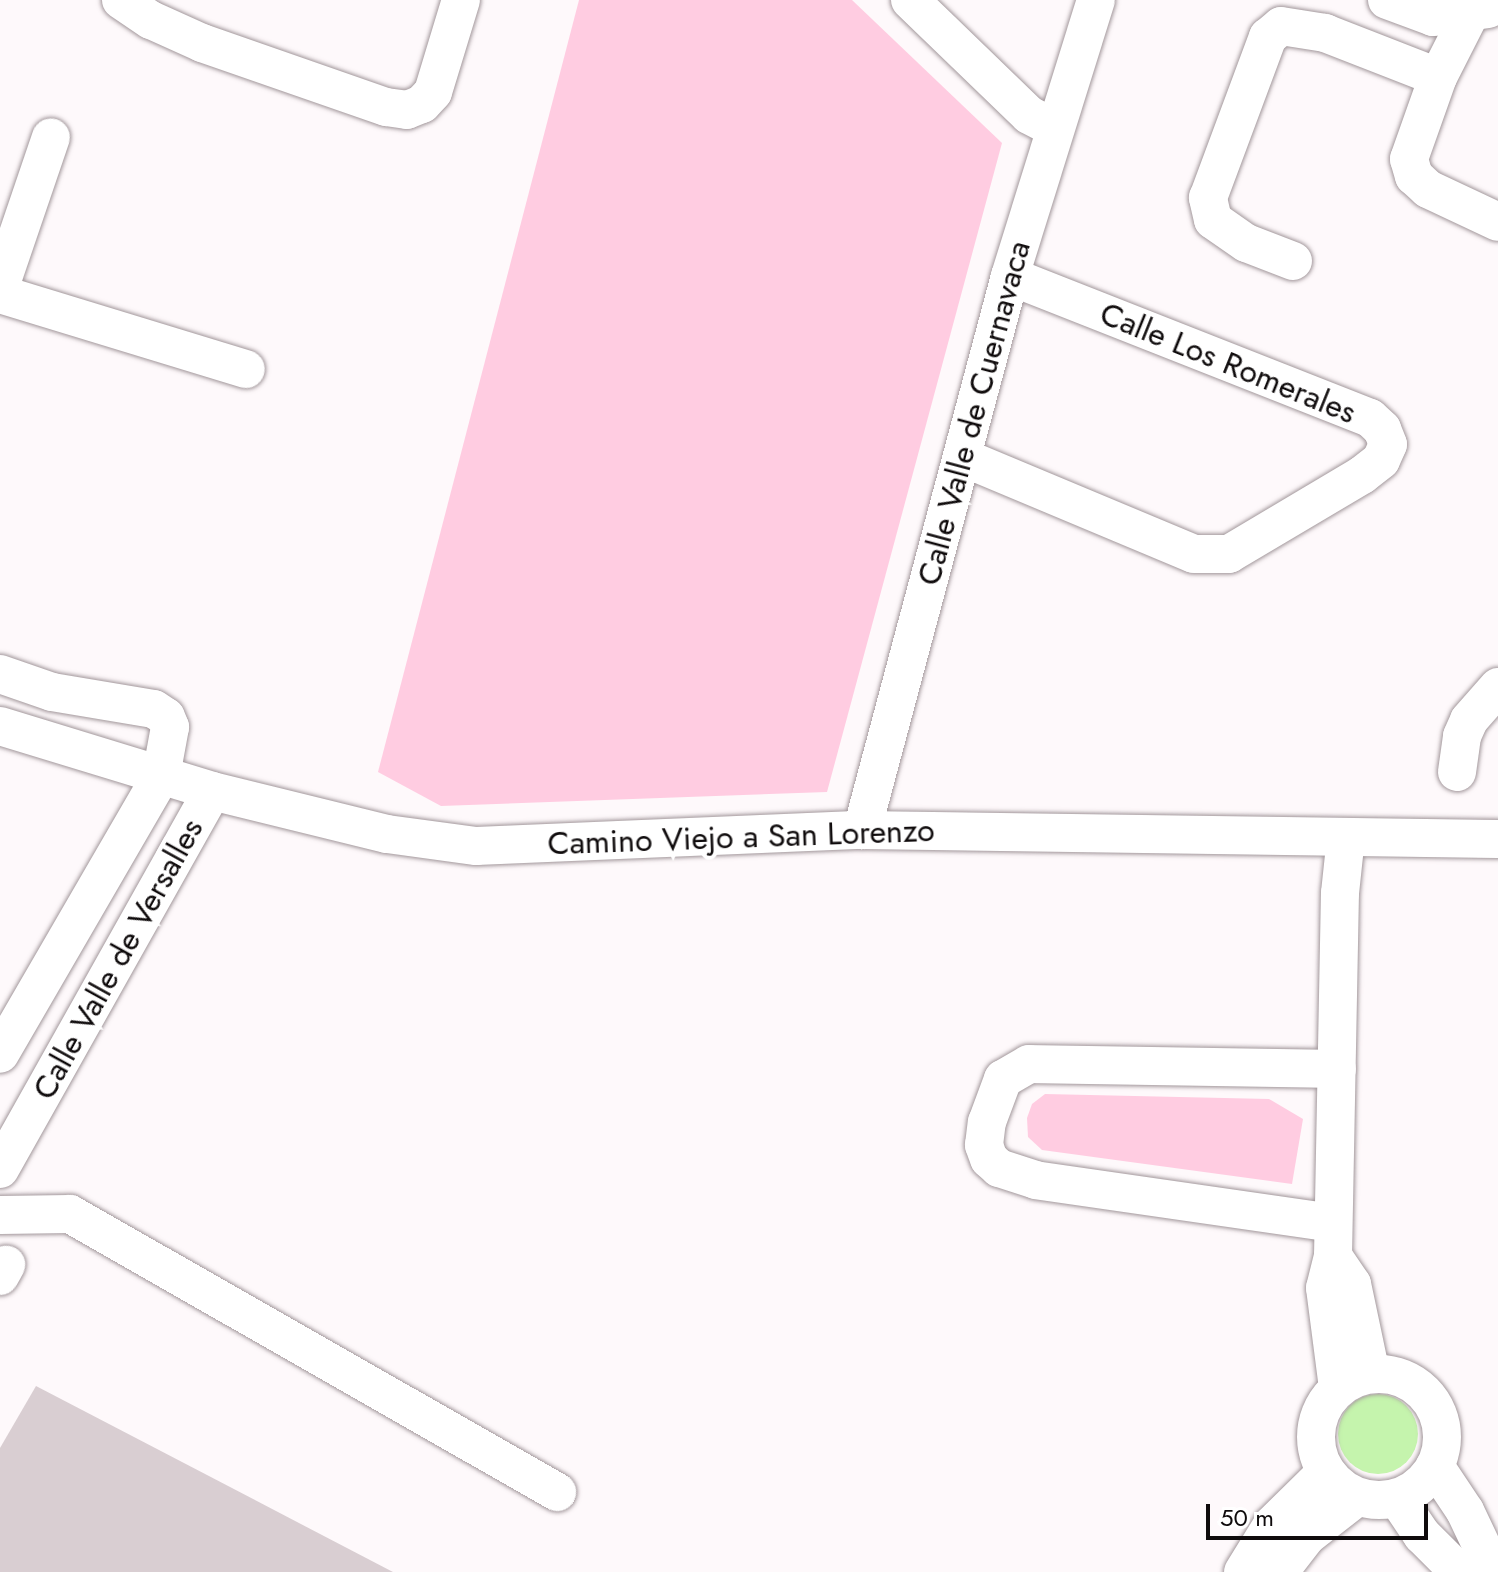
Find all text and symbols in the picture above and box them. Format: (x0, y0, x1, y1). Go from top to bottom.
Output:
street label: Calle Valle de Cuernavaca (910, 237, 1038, 589)
street label: Calle Los Romerales (1095, 294, 1361, 432)
street label: Camino Viejo a San Lorenzo (547, 811, 935, 863)
street label: Calle Valle de Versalles (25, 812, 211, 1106)
scale bar (1210, 1488, 1432, 1538)
text: 50 m (1220, 1500, 1274, 1535)

